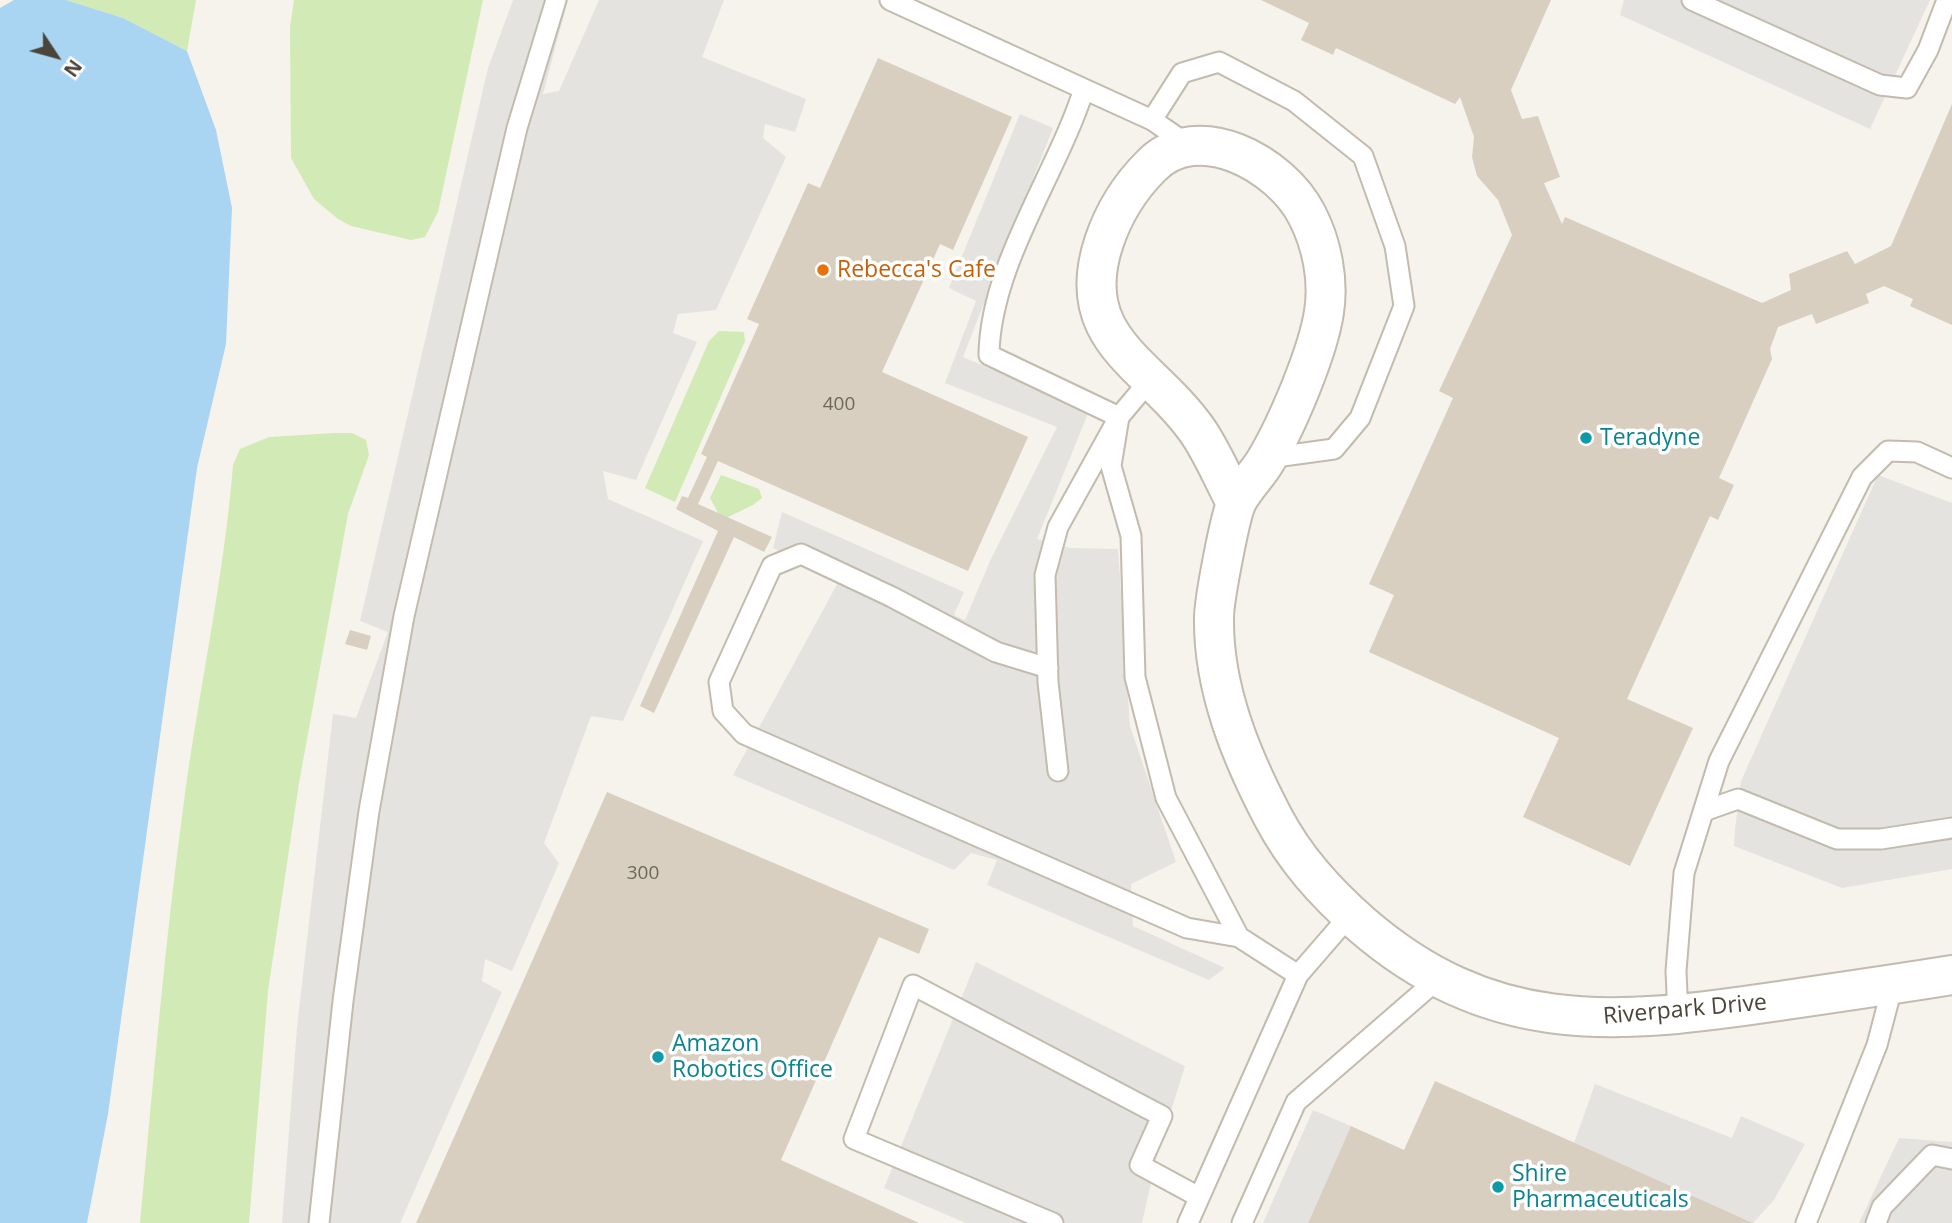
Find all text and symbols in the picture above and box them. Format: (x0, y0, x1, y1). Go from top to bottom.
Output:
north arrow (21, 21, 91, 91)
text: N (58, 54, 88, 82)
place label: Rebecca's Cafe (837, 256, 996, 284)
marker: Rebecca's Cafe (815, 262, 831, 278)
house number: 400 (823, 394, 855, 416)
place label: Teradyne (1600, 424, 1700, 452)
marker: Teradyne (1578, 430, 1594, 446)
house number: 300 (627, 863, 659, 885)
street label: Riverpark Drive (1602, 989, 1768, 1031)
place label: Amazon Robotics Office (672, 1030, 833, 1084)
marker: Amazon Robotics Office (650, 1049, 666, 1065)
place label: Shire Pharmaceuticals (1512, 1160, 1689, 1214)
marker: Shire Pharmaceuticals (1490, 1179, 1506, 1195)

